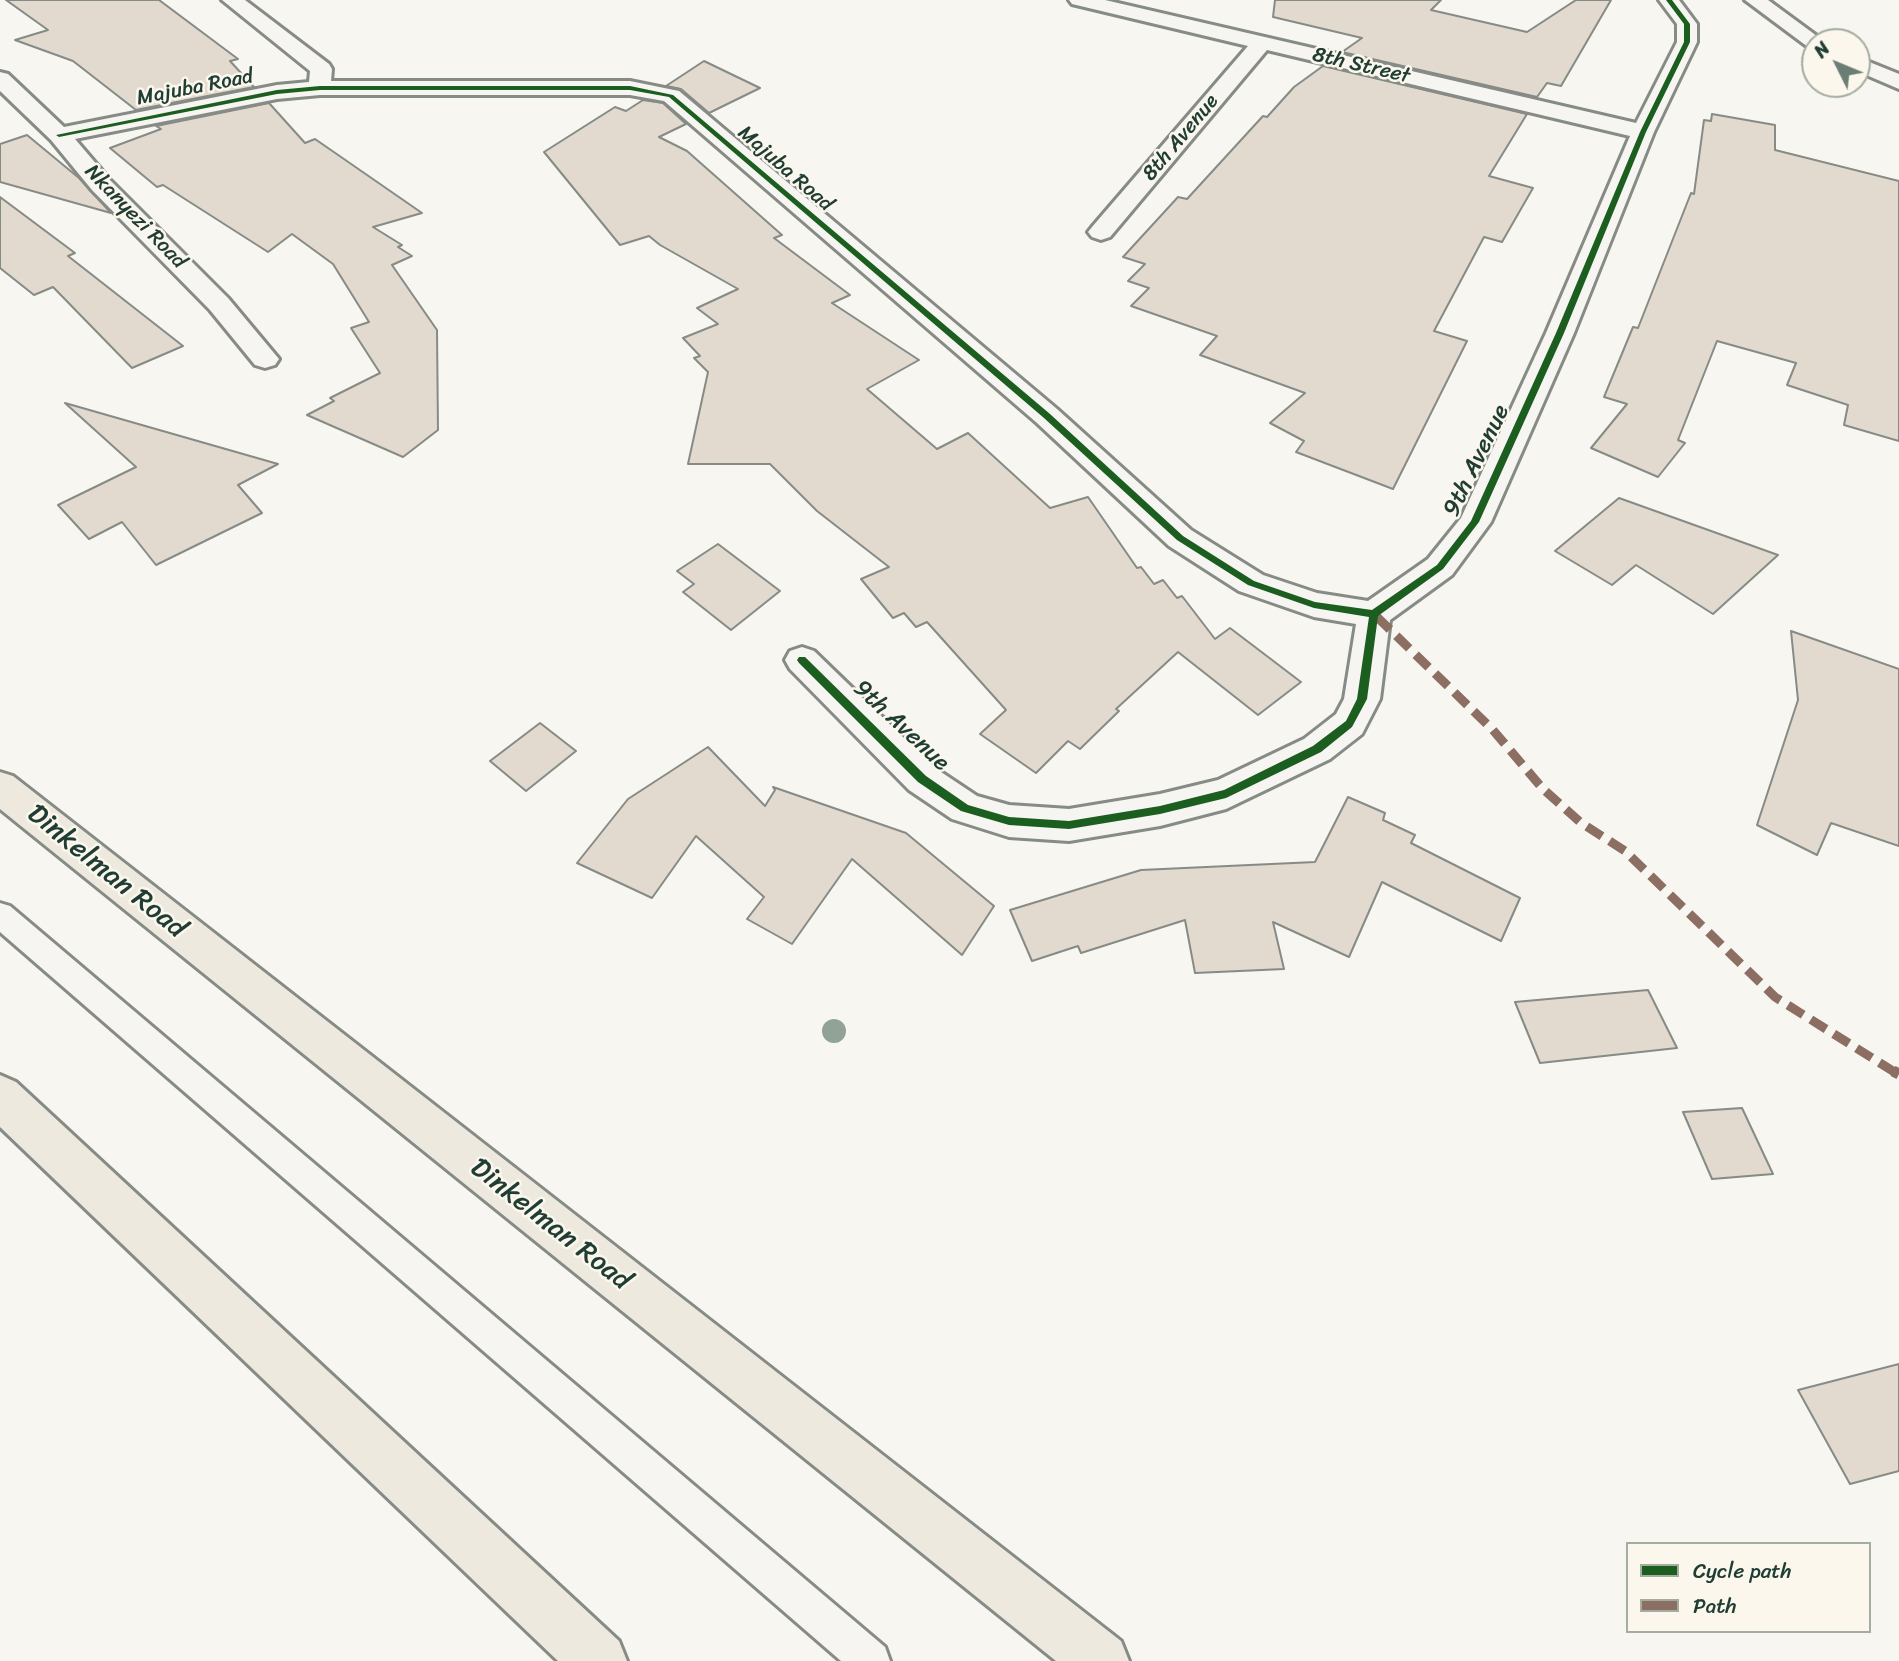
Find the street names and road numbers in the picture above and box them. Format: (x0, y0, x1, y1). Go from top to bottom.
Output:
street label: 8th Street (1310, 43, 1412, 89)
street label: Majuba Road (135, 64, 255, 112)
street label: 8th Avenue (1137, 90, 1225, 186)
street label: Majuba Road (732, 121, 838, 217)
street label: Nkanyezi Road (79, 160, 191, 274)
street label: 9th Avenue (1438, 400, 1516, 522)
street label: 9th Avenue (847, 674, 955, 778)
street label: Dinkelman Road (20, 798, 192, 946)
street label: Dinkelman Road (463, 1152, 637, 1298)

